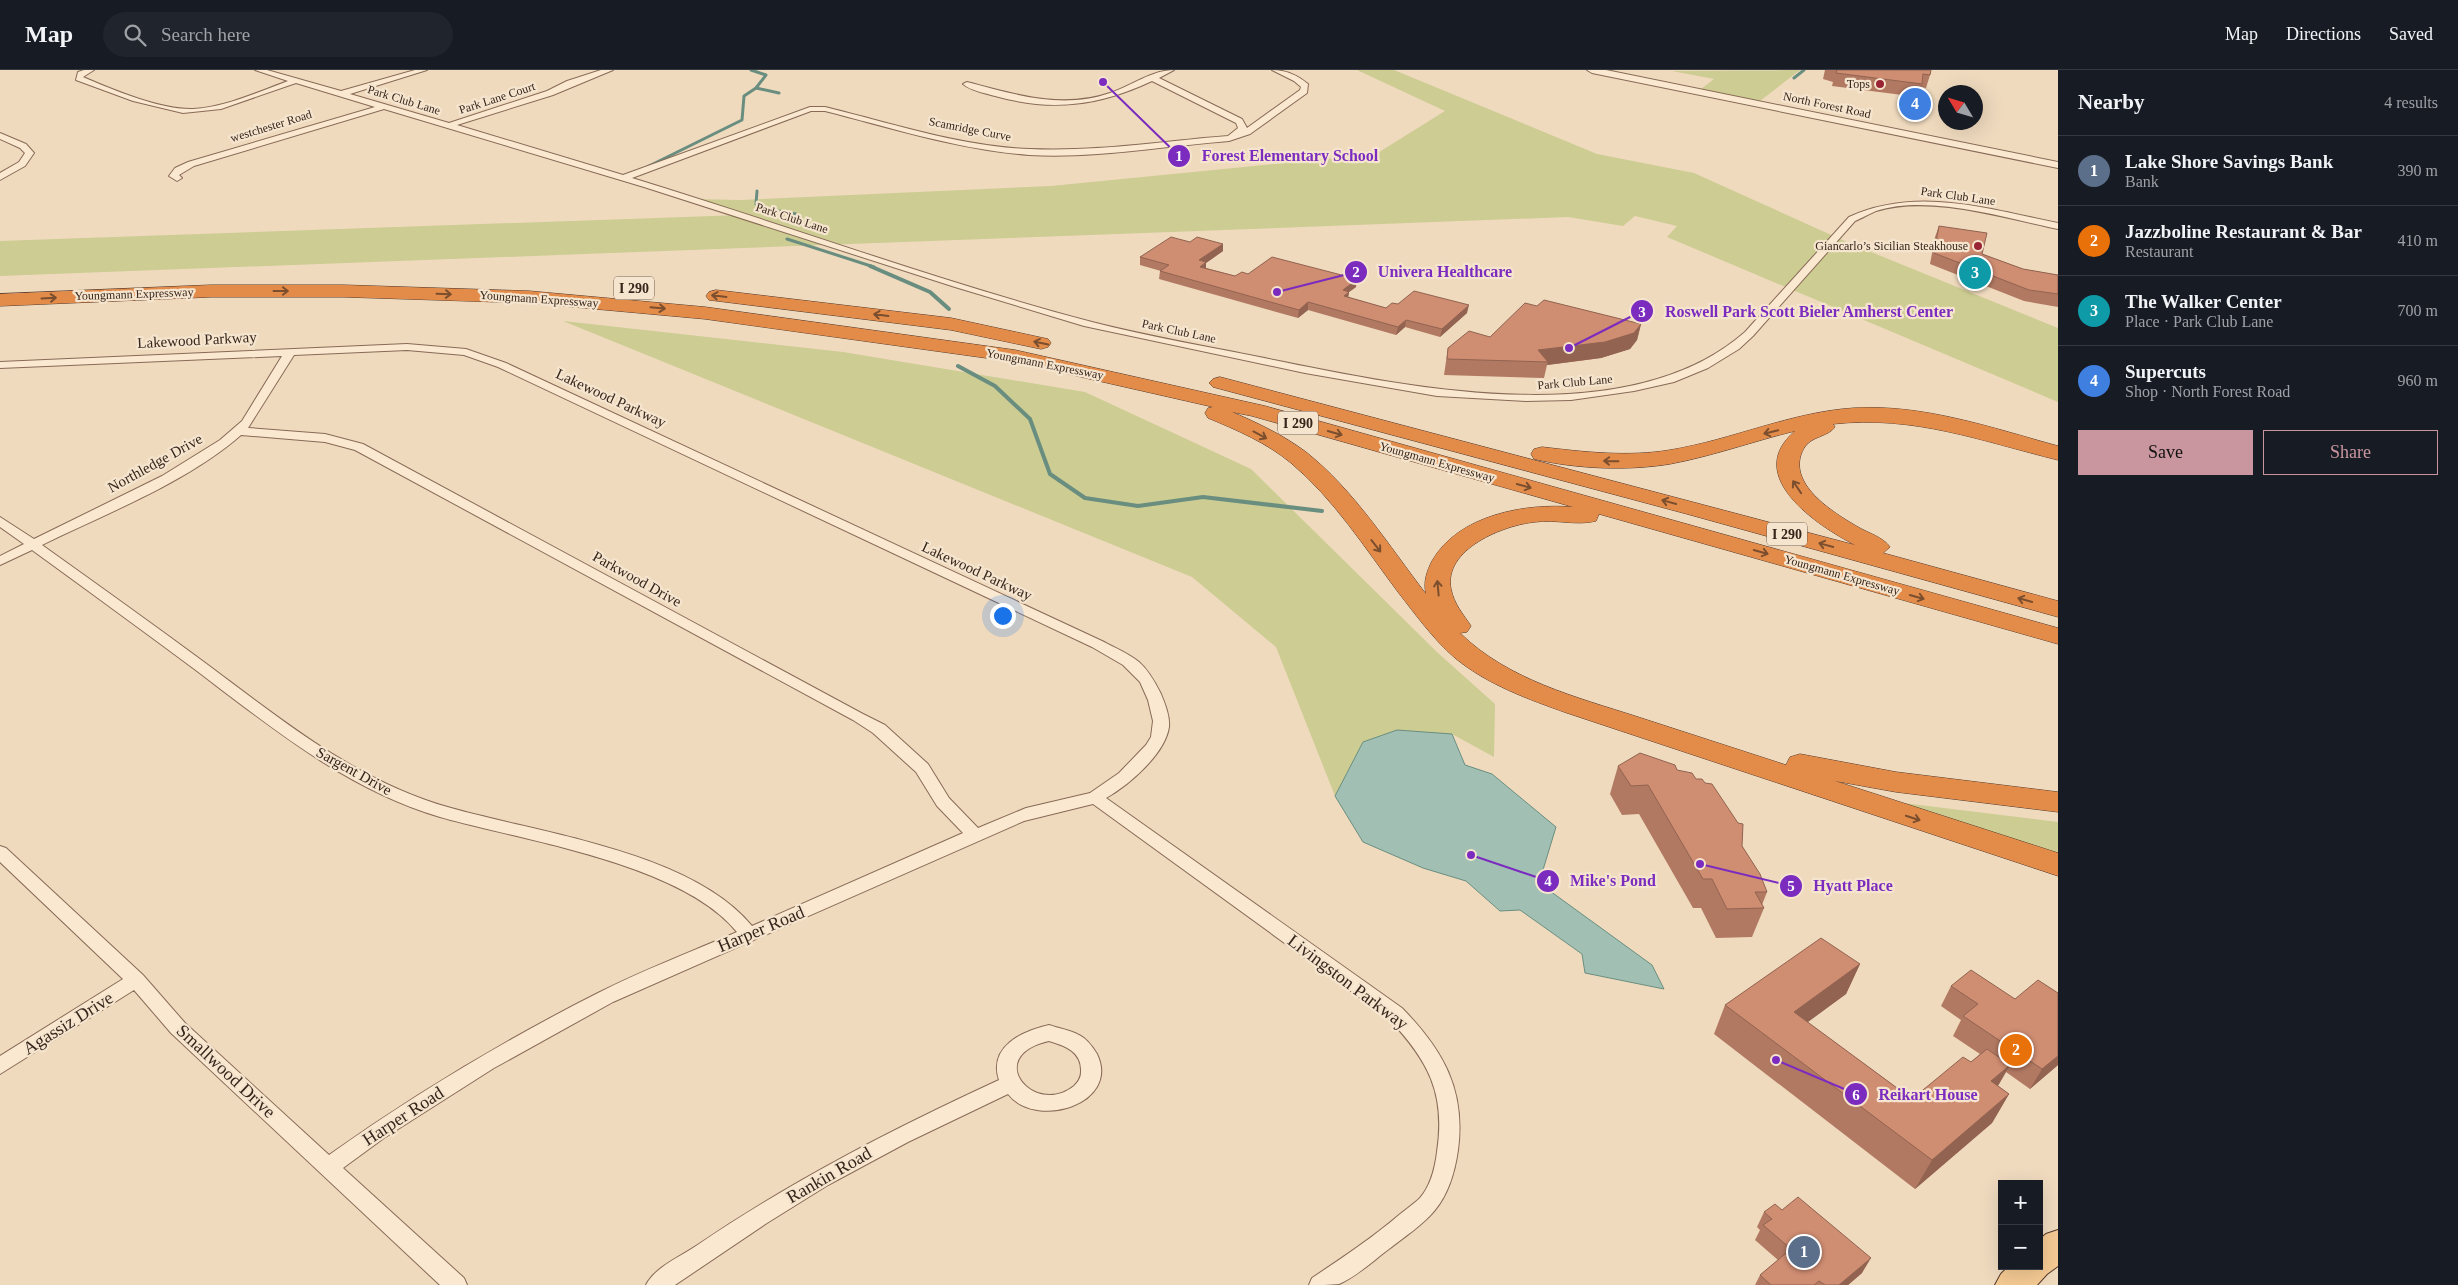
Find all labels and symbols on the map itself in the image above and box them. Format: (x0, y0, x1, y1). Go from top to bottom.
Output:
place label: Tops (1847, 77, 1870, 91)
marker: Tops (1874, 78, 1886, 90)
street label: Park Lane Court (457, 79, 538, 117)
street label: Park Club Lane (366, 82, 442, 118)
pin: 4 (1899, 85, 1931, 123)
north arrow (1938, 85, 1983, 130)
street label: North Forest Road (1782, 89, 1872, 121)
street label: westchester Road (229, 107, 313, 145)
street label: Scamridge Curve (928, 114, 1012, 144)
callout: Forest Elementary School (1167, 140, 1388, 171)
text: Forest Elementary School (1202, 147, 1379, 165)
text: 1 (1175, 148, 1183, 164)
street label: Park Club Lane (1920, 184, 1996, 208)
street label: Park Club Lane (754, 200, 830, 236)
place label: Giancarlo’s Sicilian Steakhouse (1815, 239, 1968, 253)
marker: Giancarlo’s Sicilian Steakhouse (1972, 240, 1984, 252)
pin: 3 (1959, 254, 1991, 292)
callout: Univera Healthcare (1343, 256, 1523, 287)
text: Univera Healthcare (1378, 263, 1512, 280)
text: 2 (1352, 264, 1360, 280)
road number: I 290 (614, 277, 654, 300)
street label: Youngmann Expressway (74, 285, 194, 303)
one-way arrow (272, 286, 289, 296)
street label: Youngmann Expressway (479, 288, 599, 310)
one-way arrow (435, 289, 451, 298)
one-way arrow (712, 291, 728, 301)
one-way arrow (40, 293, 56, 302)
callout: Roswell Park Scott Bieler Amherst Center (1629, 296, 1964, 327)
text: Roswell Park Scott Bieler Amherst Center (1665, 303, 1953, 320)
one-way arrow (650, 304, 666, 313)
text: 3 (1638, 304, 1646, 320)
one-way arrow (873, 310, 889, 320)
street label: Park Club Lane (1141, 316, 1217, 346)
street label: Lakewood Parkway (137, 329, 258, 351)
one-way arrow (1033, 338, 1049, 347)
street label: Youngmann Expressway (985, 346, 1105, 382)
street label: Lakewood Parkway (553, 365, 669, 431)
street label: Park Club Lane (1537, 372, 1613, 392)
road number: I 290 (1278, 412, 1318, 434)
one-way arrow (1763, 428, 1779, 437)
one-way arrow (1326, 429, 1342, 438)
street label: Northledge Drive (105, 430, 205, 496)
one-way arrow (1253, 430, 1268, 440)
street label: Youngmann Expressway (1378, 439, 1496, 485)
one-way arrow (1604, 456, 1620, 466)
one-way arrow (1792, 480, 1802, 494)
one-way arrow (1516, 482, 1532, 491)
one-way arrow (1662, 497, 1678, 506)
road number: I 290 (1767, 522, 1807, 546)
street label: Lakewood Parkway (919, 538, 1035, 604)
one-way arrow (1371, 539, 1382, 552)
one-way arrow (1818, 540, 1834, 549)
street label: Parkwood Drive (590, 548, 684, 610)
one-way arrow (1752, 548, 1768, 558)
street label: Youngmann Expressway (1783, 552, 1901, 598)
one-way arrow (1434, 580, 1443, 596)
one-way arrow (1909, 592, 1925, 602)
one-way arrow (2017, 595, 2033, 604)
your location (990, 603, 1016, 629)
street label: Sargent Drive (314, 744, 395, 798)
one-way arrow (1905, 813, 1921, 823)
callout: Mike's Pond (1535, 865, 1666, 896)
callout: Hyatt Place (1778, 870, 1903, 901)
text: Mike's Pond (1570, 872, 1656, 889)
text: 4 (1544, 873, 1552, 889)
text: Hyatt Place (1813, 877, 1893, 895)
text: 5 (1787, 878, 1795, 894)
street label: Harper Road (715, 902, 807, 956)
street label: Livingston Parkway (1284, 930, 1412, 1034)
street label: Agassiz Drive (19, 987, 117, 1059)
street label: Smallwood Drive (173, 1020, 279, 1122)
pin: 2 (2000, 1031, 2032, 1069)
callout: Reikart House (1843, 1079, 1987, 1110)
street label: Harper Road (359, 1082, 447, 1150)
text: Reikart House (1878, 1086, 1978, 1103)
text: 6 (1852, 1087, 1860, 1103)
street label: Rankin Road (783, 1143, 875, 1207)
pin: 1 (1788, 1233, 1820, 1271)

